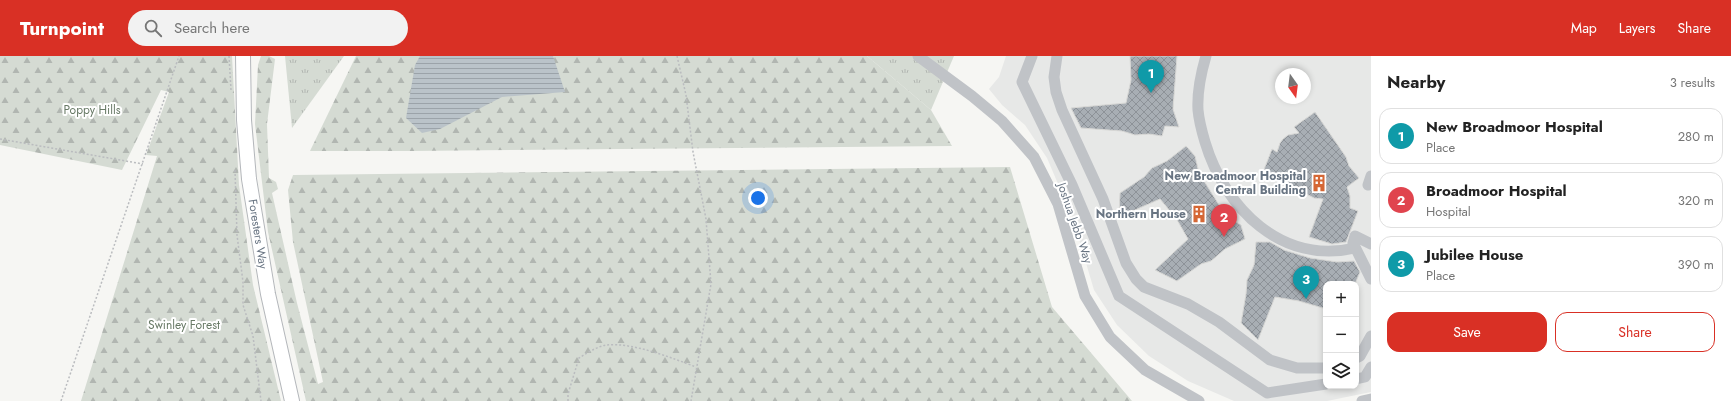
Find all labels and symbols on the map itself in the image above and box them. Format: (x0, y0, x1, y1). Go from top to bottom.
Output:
pin: 1 (1138, 60, 1164, 93)
north arrow (1275, 68, 1311, 104)
park label: Poppy Hills (63, 101, 121, 119)
place label: New Broadmoor Hospital Central Building (1165, 167, 1306, 199)
building icon: New Broadmoor Hospital Central Building (1309, 173, 1329, 193)
street label: Joshua Jebb Way (1052, 178, 1097, 266)
your location (748, 188, 768, 208)
street label: Foresters Way (244, 198, 273, 271)
building icon: Northern House (1189, 204, 1209, 224)
pin: 2 (1211, 204, 1237, 237)
place label: Northern House (1096, 205, 1186, 223)
pin: 3 (1293, 266, 1319, 299)
park label: Swinley Forest (148, 316, 220, 334)

